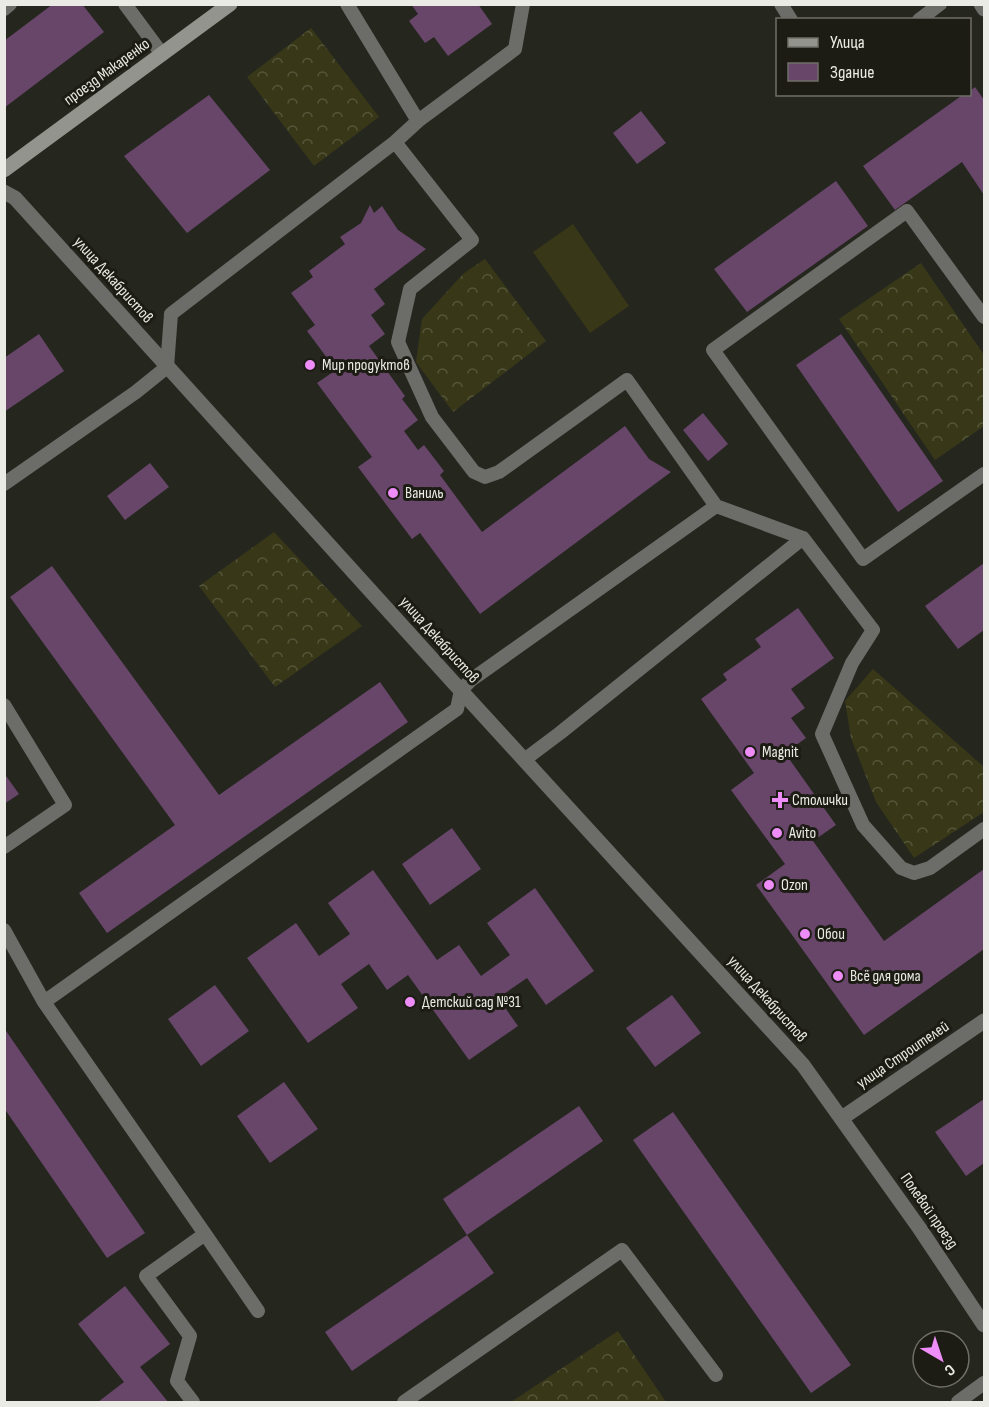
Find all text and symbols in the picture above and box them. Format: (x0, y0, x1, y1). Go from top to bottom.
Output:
legend (776, 18, 971, 96)
text: Улица (830, 32, 865, 53)
street label: проезд Макаренко (60, 34, 154, 110)
text: Здание (830, 62, 875, 83)
street label: улица Декабристов (69, 233, 157, 327)
place label: Мир продуктов (322, 356, 410, 375)
marker: Мир продуктов (303, 358, 317, 372)
place label: Ваниль (405, 484, 444, 503)
marker: Ваниль (386, 486, 400, 500)
street label: улица Декабристов (395, 593, 483, 687)
place label: Magnit (762, 743, 799, 762)
marker: Magnit (743, 745, 757, 759)
place label: Столички (792, 791, 848, 810)
marker: Столички (773, 793, 787, 807)
place label: Avito (788, 824, 816, 843)
marker: Avito (770, 826, 784, 840)
place label: Ozon (781, 876, 808, 895)
marker: Ozon (762, 878, 776, 892)
place label: Обои (817, 925, 845, 944)
marker: Обои (798, 927, 812, 941)
street label: улица Декабристов (723, 952, 811, 1046)
place label: Всё для дома (850, 967, 921, 986)
marker: Всё для дома (831, 969, 845, 983)
place label: Детский сад №31 (422, 993, 521, 1012)
marker: Детский сад №31 (403, 995, 417, 1009)
street label: улица Строителей (853, 1017, 953, 1093)
street label: Полевой проезд (896, 1169, 962, 1253)
north arrow (911, 1329, 971, 1389)
text: С (940, 1360, 959, 1379)

